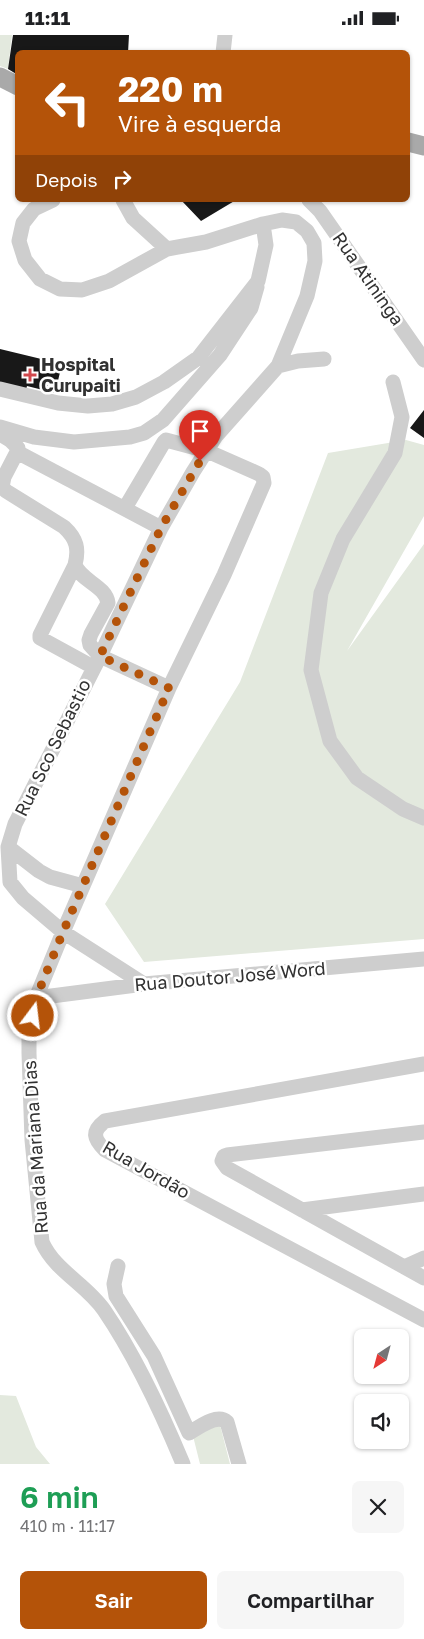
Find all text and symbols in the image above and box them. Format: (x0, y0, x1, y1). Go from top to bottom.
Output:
text: 11:11 (25, 6, 70, 29)
text: 220 m (118, 68, 223, 110)
icon: left (35, 70, 100, 135)
text: Vire à esquerda (118, 110, 282, 137)
icon: right (108, 165, 136, 193)
text: Depois (35, 168, 98, 191)
street label: Rua Atininga (329, 227, 409, 329)
place label: Hospital Curupaiti (41, 353, 121, 396)
marker: Hospital Curupaiti (23, 368, 37, 382)
pin (179, 410, 221, 461)
icon: arrive (186, 417, 214, 445)
street label: Rua Sco Sebastio (9, 675, 95, 820)
street label: Rua Doutor José Word (133, 957, 326, 995)
position arrow (6, 989, 58, 1041)
street label: Rua da Mariana Dias (18, 1060, 52, 1234)
street label: Rua Jordão (99, 1135, 194, 1203)
north arrow (354, 1329, 409, 1384)
map controls (354, 1329, 409, 1449)
button: sound (354, 1394, 409, 1449)
text: 6 min (20, 1479, 99, 1515)
button: close (352, 1481, 404, 1533)
text: 410 m · 11:17 (20, 1516, 115, 1536)
button: Sair (20, 1571, 207, 1629)
button: Compartilhar (217, 1571, 404, 1629)

